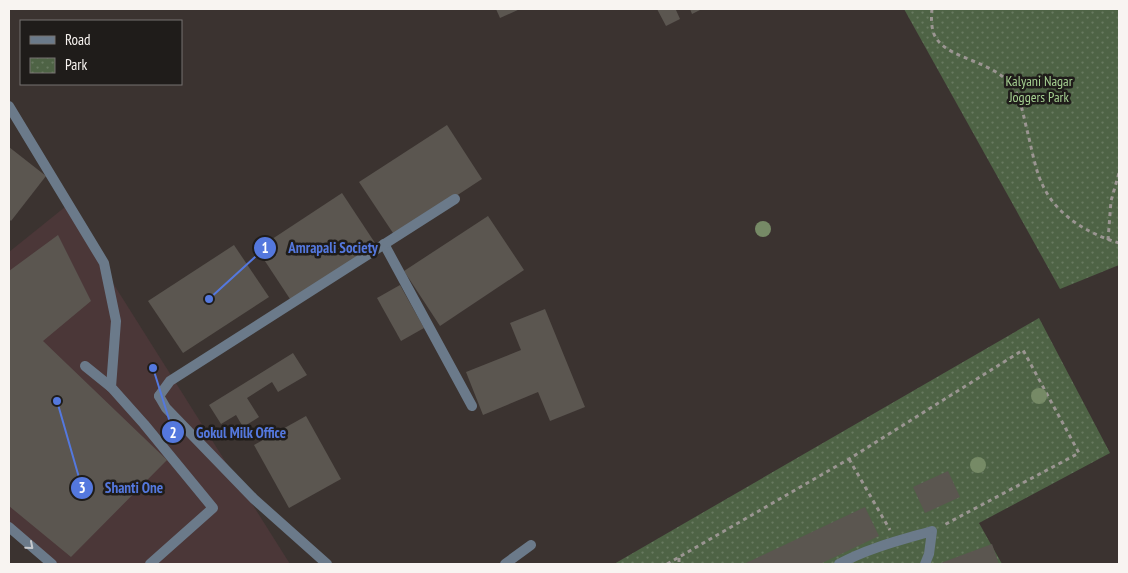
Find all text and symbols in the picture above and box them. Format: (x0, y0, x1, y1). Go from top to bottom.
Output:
legend (20, 20, 182, 85)
text: Road (65, 30, 91, 49)
text: Park (65, 55, 87, 74)
park label: Kalyani Nagar Joggers Park (1005, 72, 1073, 106)
callout: Amrapali Society (253, 233, 387, 263)
text: 1 (261, 238, 269, 257)
text: Amrapali Society (287, 238, 379, 257)
callout: Gokul Milk Office (160, 417, 296, 447)
text: 2 (169, 423, 177, 442)
text: Gokul Milk Office (196, 423, 286, 442)
callout: Shanti One (69, 473, 173, 503)
text: 3 (78, 478, 86, 497)
text: Shanti One (105, 478, 163, 497)
one-way arrow (25, 540, 34, 549)

